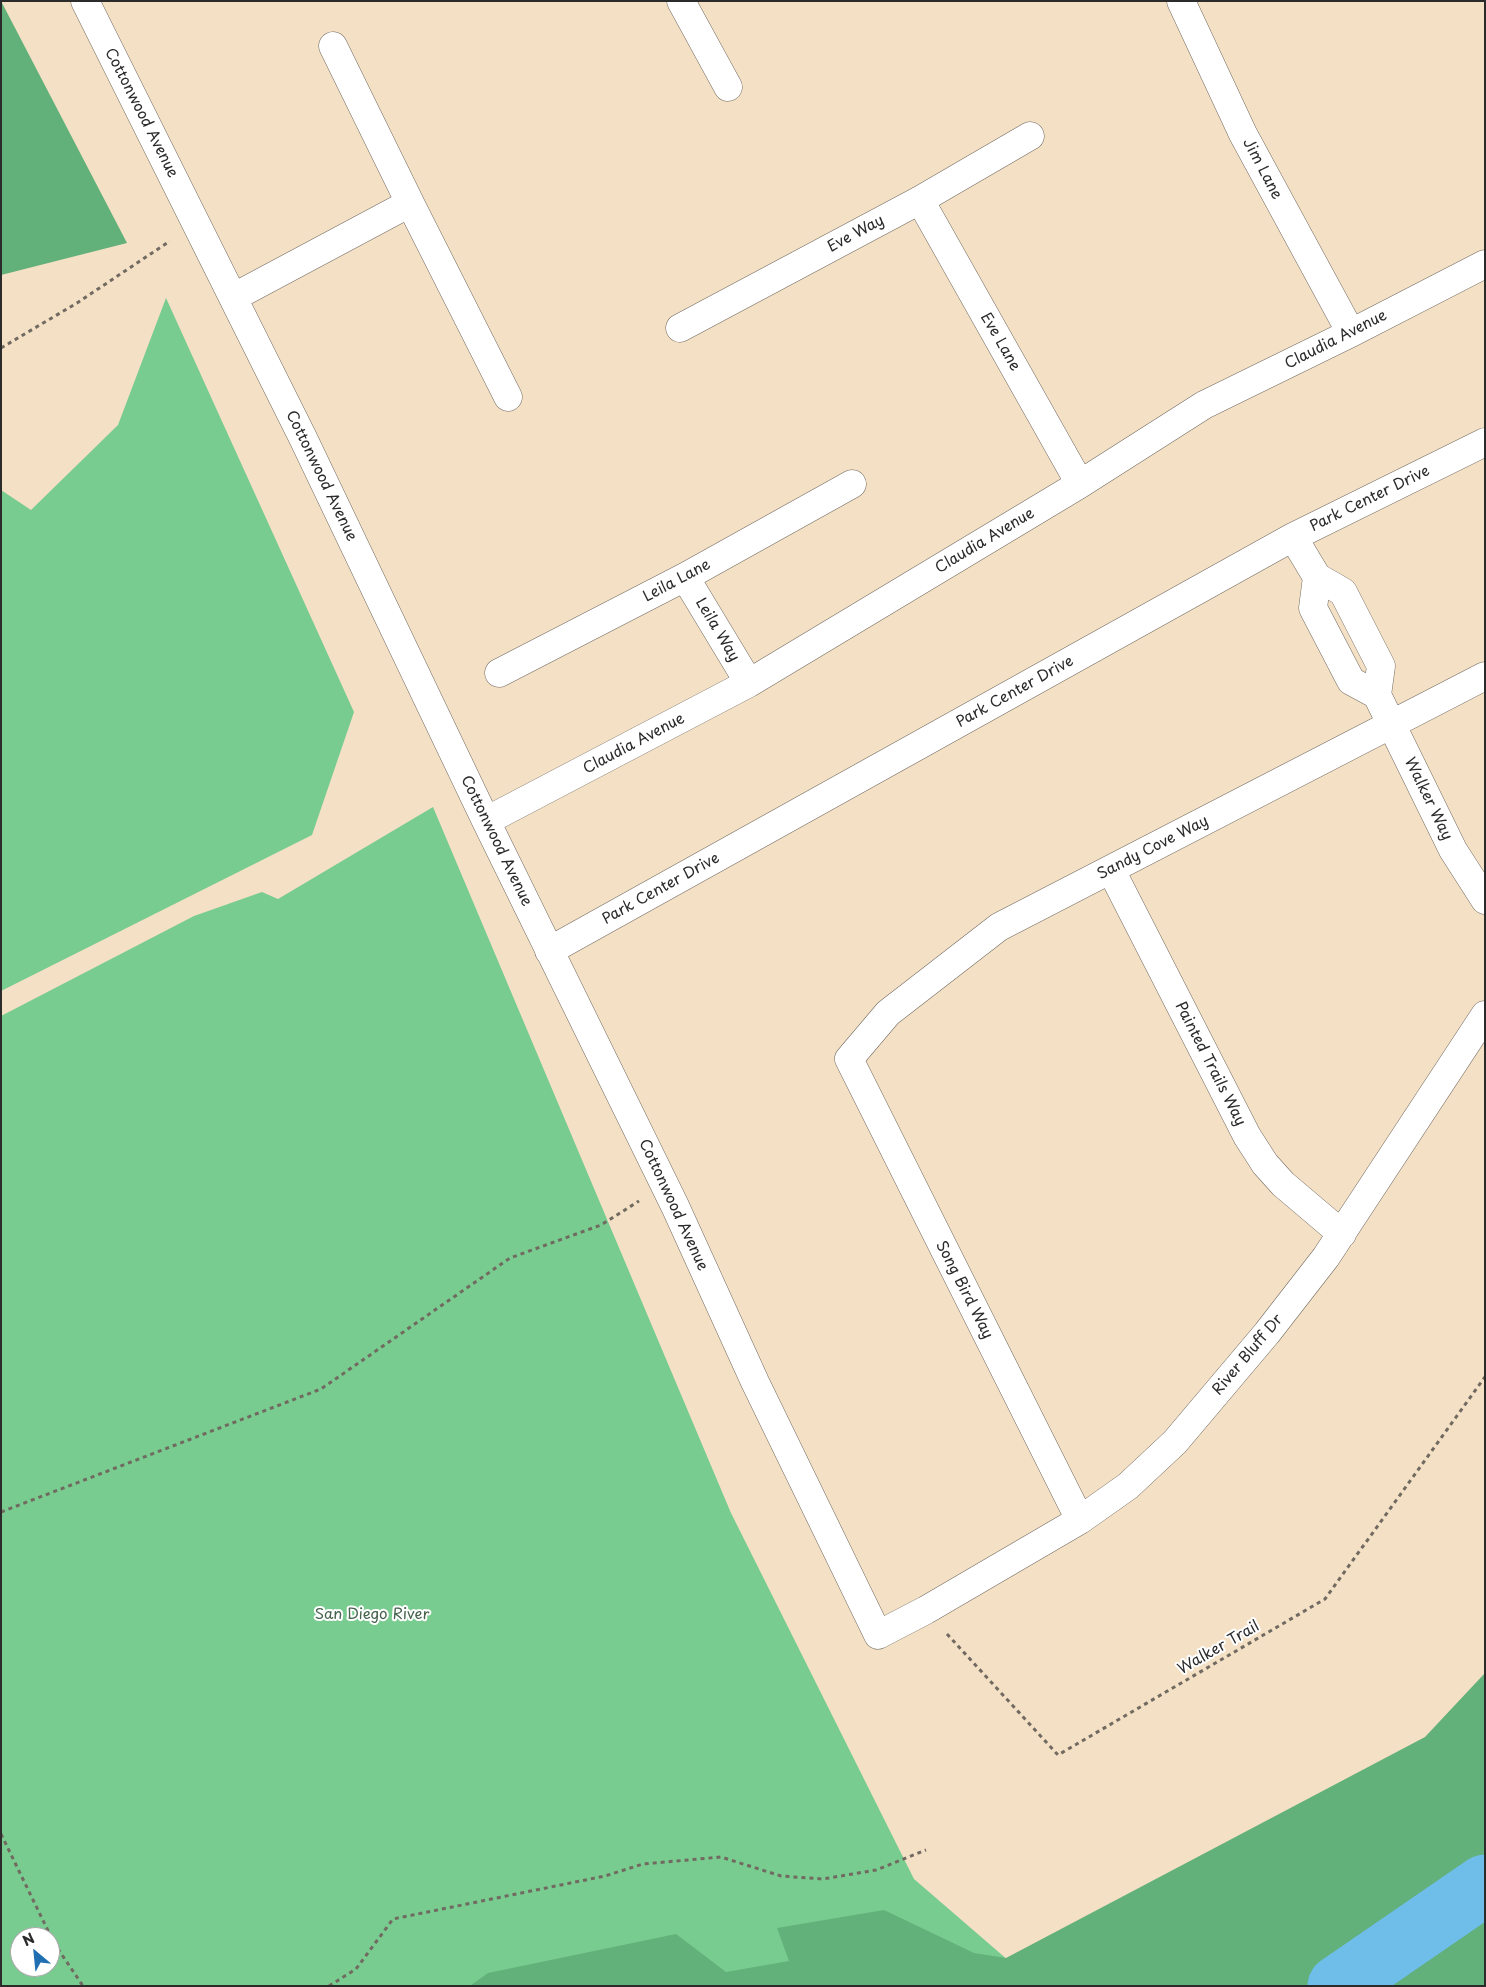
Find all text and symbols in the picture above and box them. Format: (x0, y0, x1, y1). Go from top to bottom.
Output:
street label: Cottonwood Avenue (101, 45, 181, 181)
street label: Jim Lane (1238, 135, 1286, 203)
street label: Eve Way (825, 212, 887, 256)
street label: Claudia Avenue (1282, 307, 1390, 373)
street label: Eve Lane (976, 310, 1024, 374)
street label: Cottonwood Avenue (282, 408, 360, 544)
street label: Park Center Drive (1307, 462, 1433, 536)
street label: Claudia Avenue (932, 504, 1038, 578)
street label: Leila Lane (640, 556, 714, 606)
street label: Leila Way (691, 595, 743, 665)
street label: Park Center Drive (953, 652, 1077, 732)
street label: Claudia Avenue (580, 710, 688, 778)
street label: Walker Way (1400, 755, 1456, 843)
street label: Cottonwood Avenue (457, 773, 535, 909)
street label: Sandy Cove Way (1094, 812, 1212, 884)
street label: Park Center Drive (599, 849, 723, 929)
street label: Painted Trails Way (1171, 999, 1249, 1129)
street label: Cottonwood Avenue (635, 1136, 711, 1274)
street label: Song Bird Way (932, 1238, 996, 1342)
street label: River Bluff Dr (1209, 1311, 1287, 1399)
park label: San Diego River (315, 1606, 429, 1624)
street label: Walker Trail (1175, 1617, 1263, 1679)
north arrow (10, 1927, 60, 1977)
text: N (18, 1927, 38, 1951)

